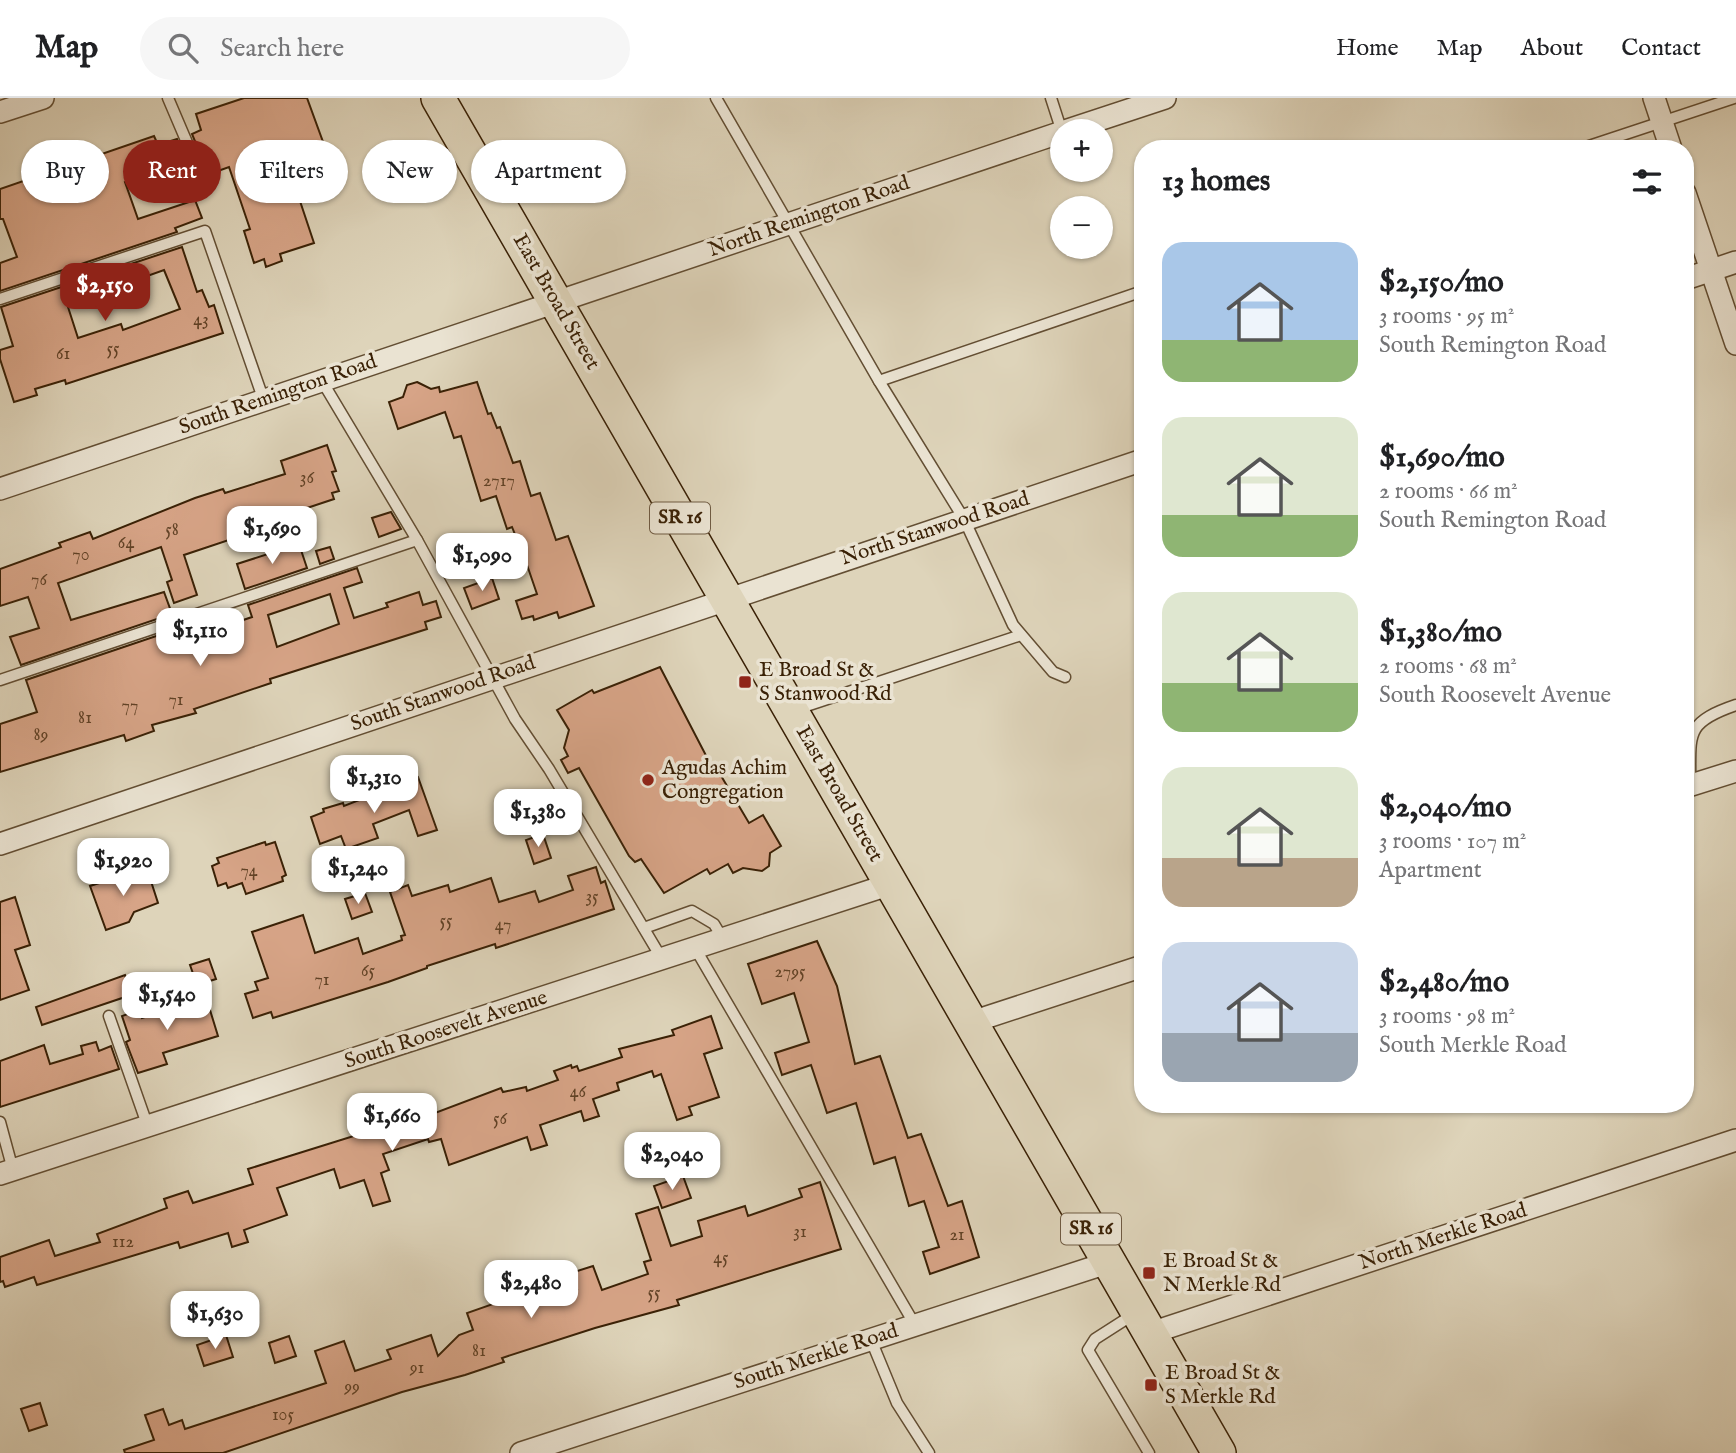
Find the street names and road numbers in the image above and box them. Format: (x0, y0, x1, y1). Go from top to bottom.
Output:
street label: North Remington Road (705, 170, 914, 264)
street label: East Broad Street (506, 229, 606, 375)
street label: South Remington Road (176, 348, 381, 442)
street label: North Stanwood Road (837, 485, 1034, 572)
road number: SR 16 (650, 502, 710, 534)
street label: South Stanwood Road (347, 649, 540, 738)
street label: East Broad Street (789, 721, 889, 867)
street label: South Roosevelt Avenue (341, 984, 551, 1076)
street label: North Merkle Road (1356, 1197, 1531, 1277)
road number: SR 16 (1061, 1214, 1121, 1245)
street label: South Merkle Road (730, 1317, 902, 1396)

